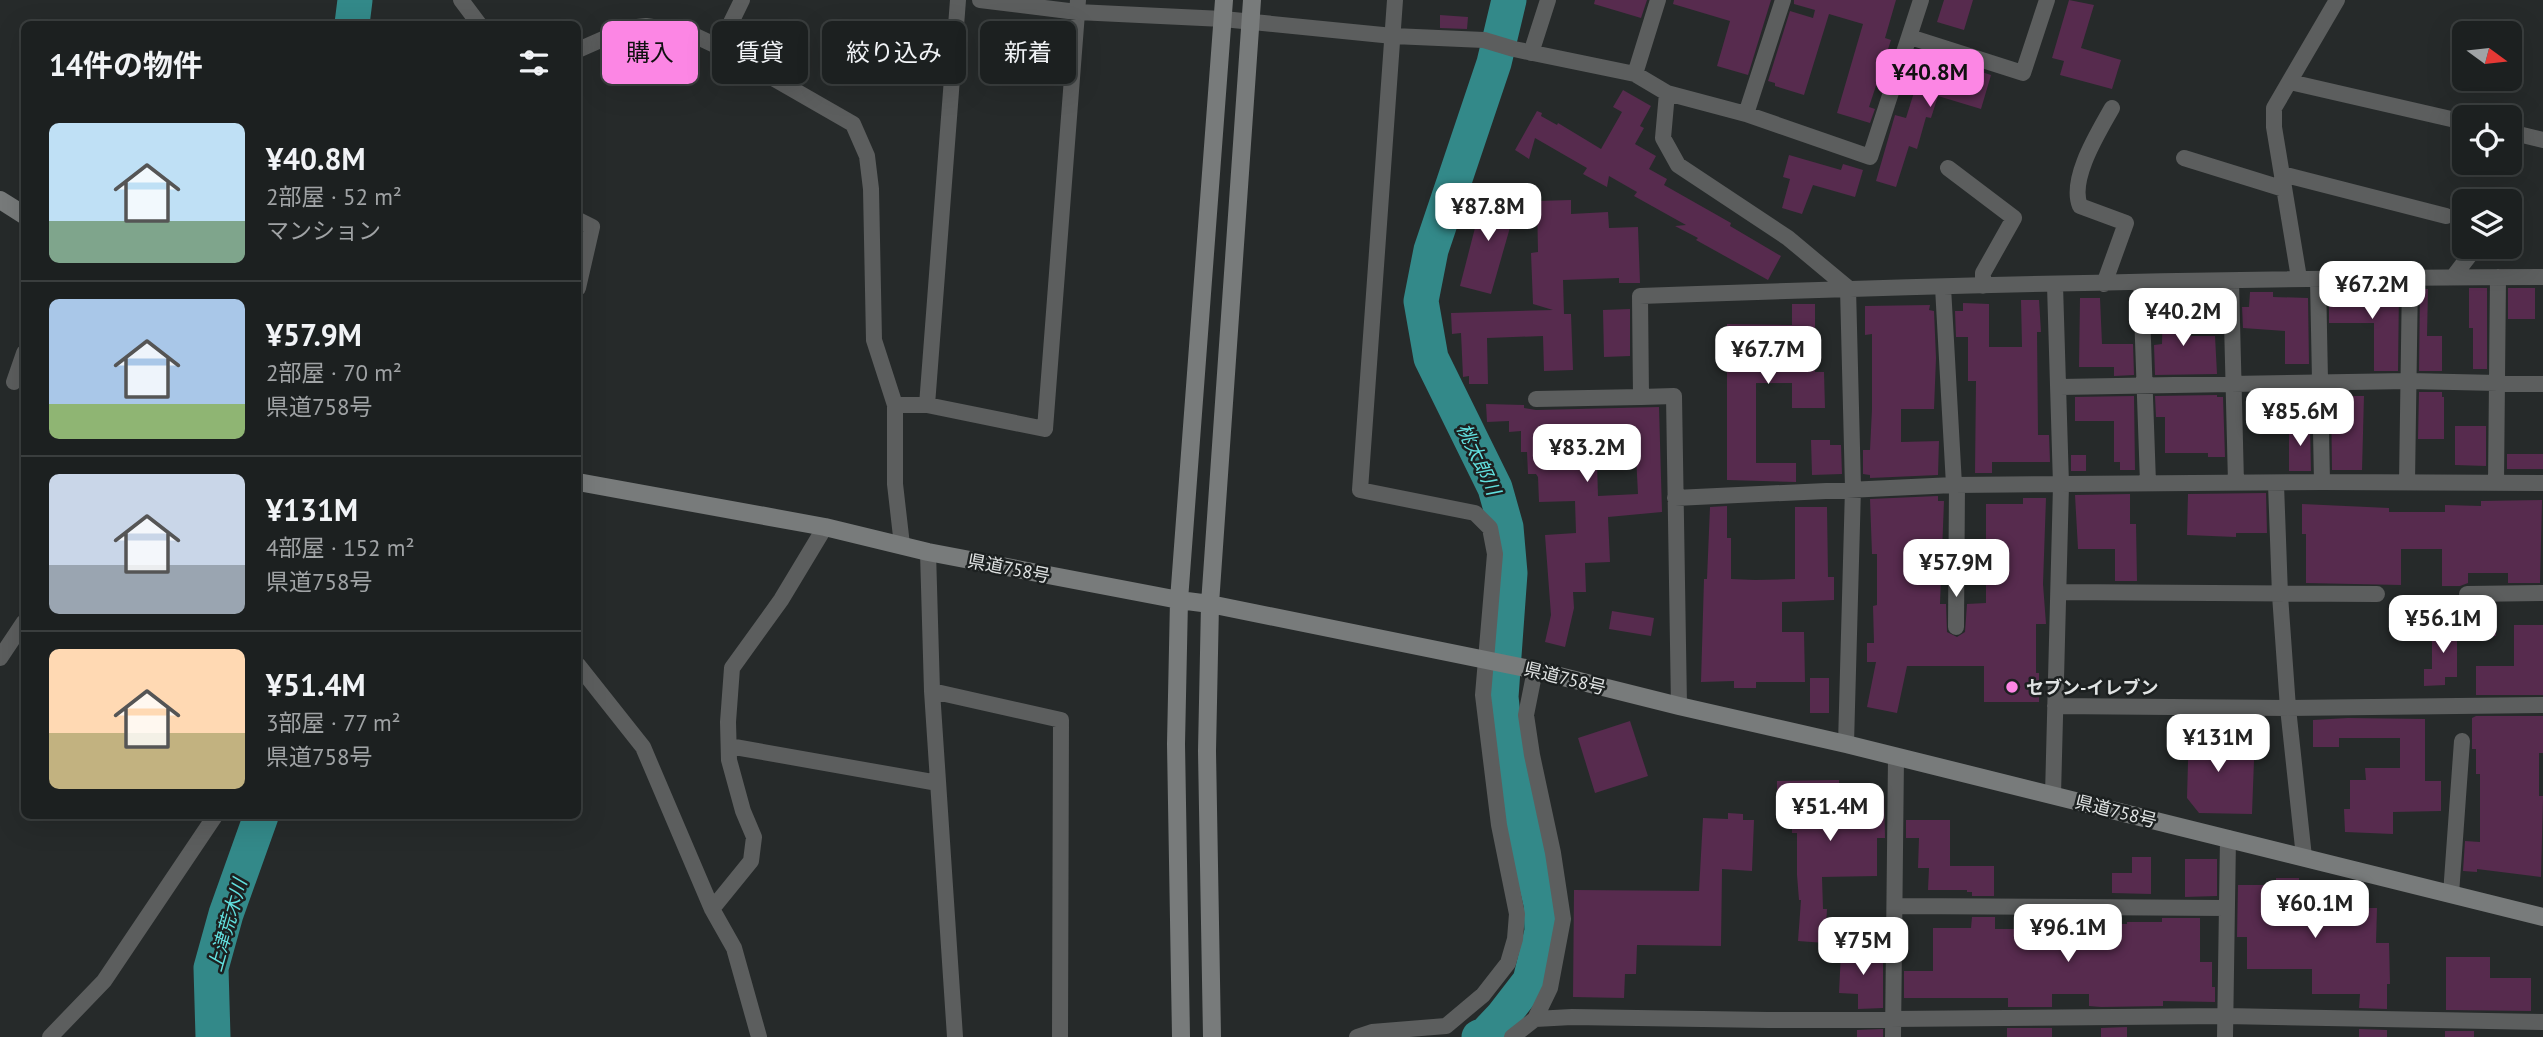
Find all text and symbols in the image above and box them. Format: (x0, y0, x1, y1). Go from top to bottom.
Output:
chip: 購入 (602, 21, 698, 84)
chip: 賃貸 (712, 21, 808, 84)
chip: 絞り込み (822, 21, 966, 84)
chip: 新着 (980, 21, 1076, 84)
north arrow (2452, 21, 2522, 91)
map controls (2452, 21, 2522, 259)
icon: filters (515, 44, 553, 82)
text: 14件の物件 (49, 45, 203, 84)
pin: ¥40.8M (1873, 50, 1987, 109)
text: ¥40.8M (1892, 57, 1968, 86)
button: locate (2452, 105, 2522, 175)
text: ¥40.8M (266, 139, 365, 178)
icon: home (105, 151, 189, 235)
text: 2部屋 · 52 m² (266, 182, 402, 211)
pin: ¥87.8M (1431, 184, 1545, 243)
button: layers (2452, 189, 2522, 259)
text: ¥87.8M (1451, 191, 1525, 220)
text: マンション (266, 216, 381, 245)
pin: ¥67.2M (2315, 262, 2429, 321)
text: ¥67.2M (2335, 269, 2409, 298)
pin: ¥40.2M (2126, 288, 2240, 348)
text: ¥40.2M (2145, 296, 2221, 325)
text: ¥57.9M (266, 315, 362, 354)
pin: ¥67.7M (1711, 326, 1825, 386)
icon: home (105, 327, 189, 411)
text: ¥67.7M (1731, 334, 1805, 363)
text: 2部屋 · 70 m² (266, 358, 402, 387)
pin: ¥85.6M (2243, 388, 2357, 448)
text: 県道758号 (266, 392, 373, 421)
text: ¥85.6M (2262, 396, 2338, 425)
water label: 桃太郎川 (1452, 419, 1507, 500)
pin: ¥83.2M (1530, 424, 1644, 484)
text: ¥83.2M (1549, 432, 1625, 461)
text: ¥131M (266, 490, 358, 529)
icon: home (105, 502, 189, 586)
text: 4部屋 · 152 m² (266, 533, 414, 562)
pin: ¥57.9M (1899, 540, 2013, 599)
text: ¥57.9M (1919, 547, 1993, 576)
street label: 県道758号 (966, 549, 1052, 587)
text: 県道758号 (266, 567, 373, 596)
pin: ¥56.1M (2386, 596, 2500, 655)
text: ¥56.1M (2405, 603, 2481, 632)
street label: 県道758号 (1522, 657, 1608, 699)
text: ¥51.4M (266, 665, 365, 704)
place label: セブン-イレブン (2026, 676, 2158, 699)
icon: home (105, 677, 189, 761)
marker: セブン-イレブン (2004, 679, 2020, 695)
text: 3部屋 · 77 m² (266, 708, 401, 737)
pin: ¥131M (2169, 714, 2267, 774)
text: ¥131M (2183, 722, 2253, 751)
text: 県道758号 (266, 742, 373, 771)
pin: ¥51.4M (1773, 784, 1887, 843)
street label: 県道758号 (2073, 790, 2159, 832)
text: ¥51.4M (1792, 791, 1868, 820)
water label: 上津荒木川 (202, 874, 252, 974)
pin: ¥60.1M (2258, 880, 2372, 940)
text: ¥60.1M (2277, 888, 2353, 917)
pin: ¥96.1M (2011, 904, 2125, 964)
text: ¥96.1M (2030, 912, 2106, 941)
pin: ¥75M (1822, 918, 1904, 977)
text: ¥75M (1834, 925, 1892, 954)

